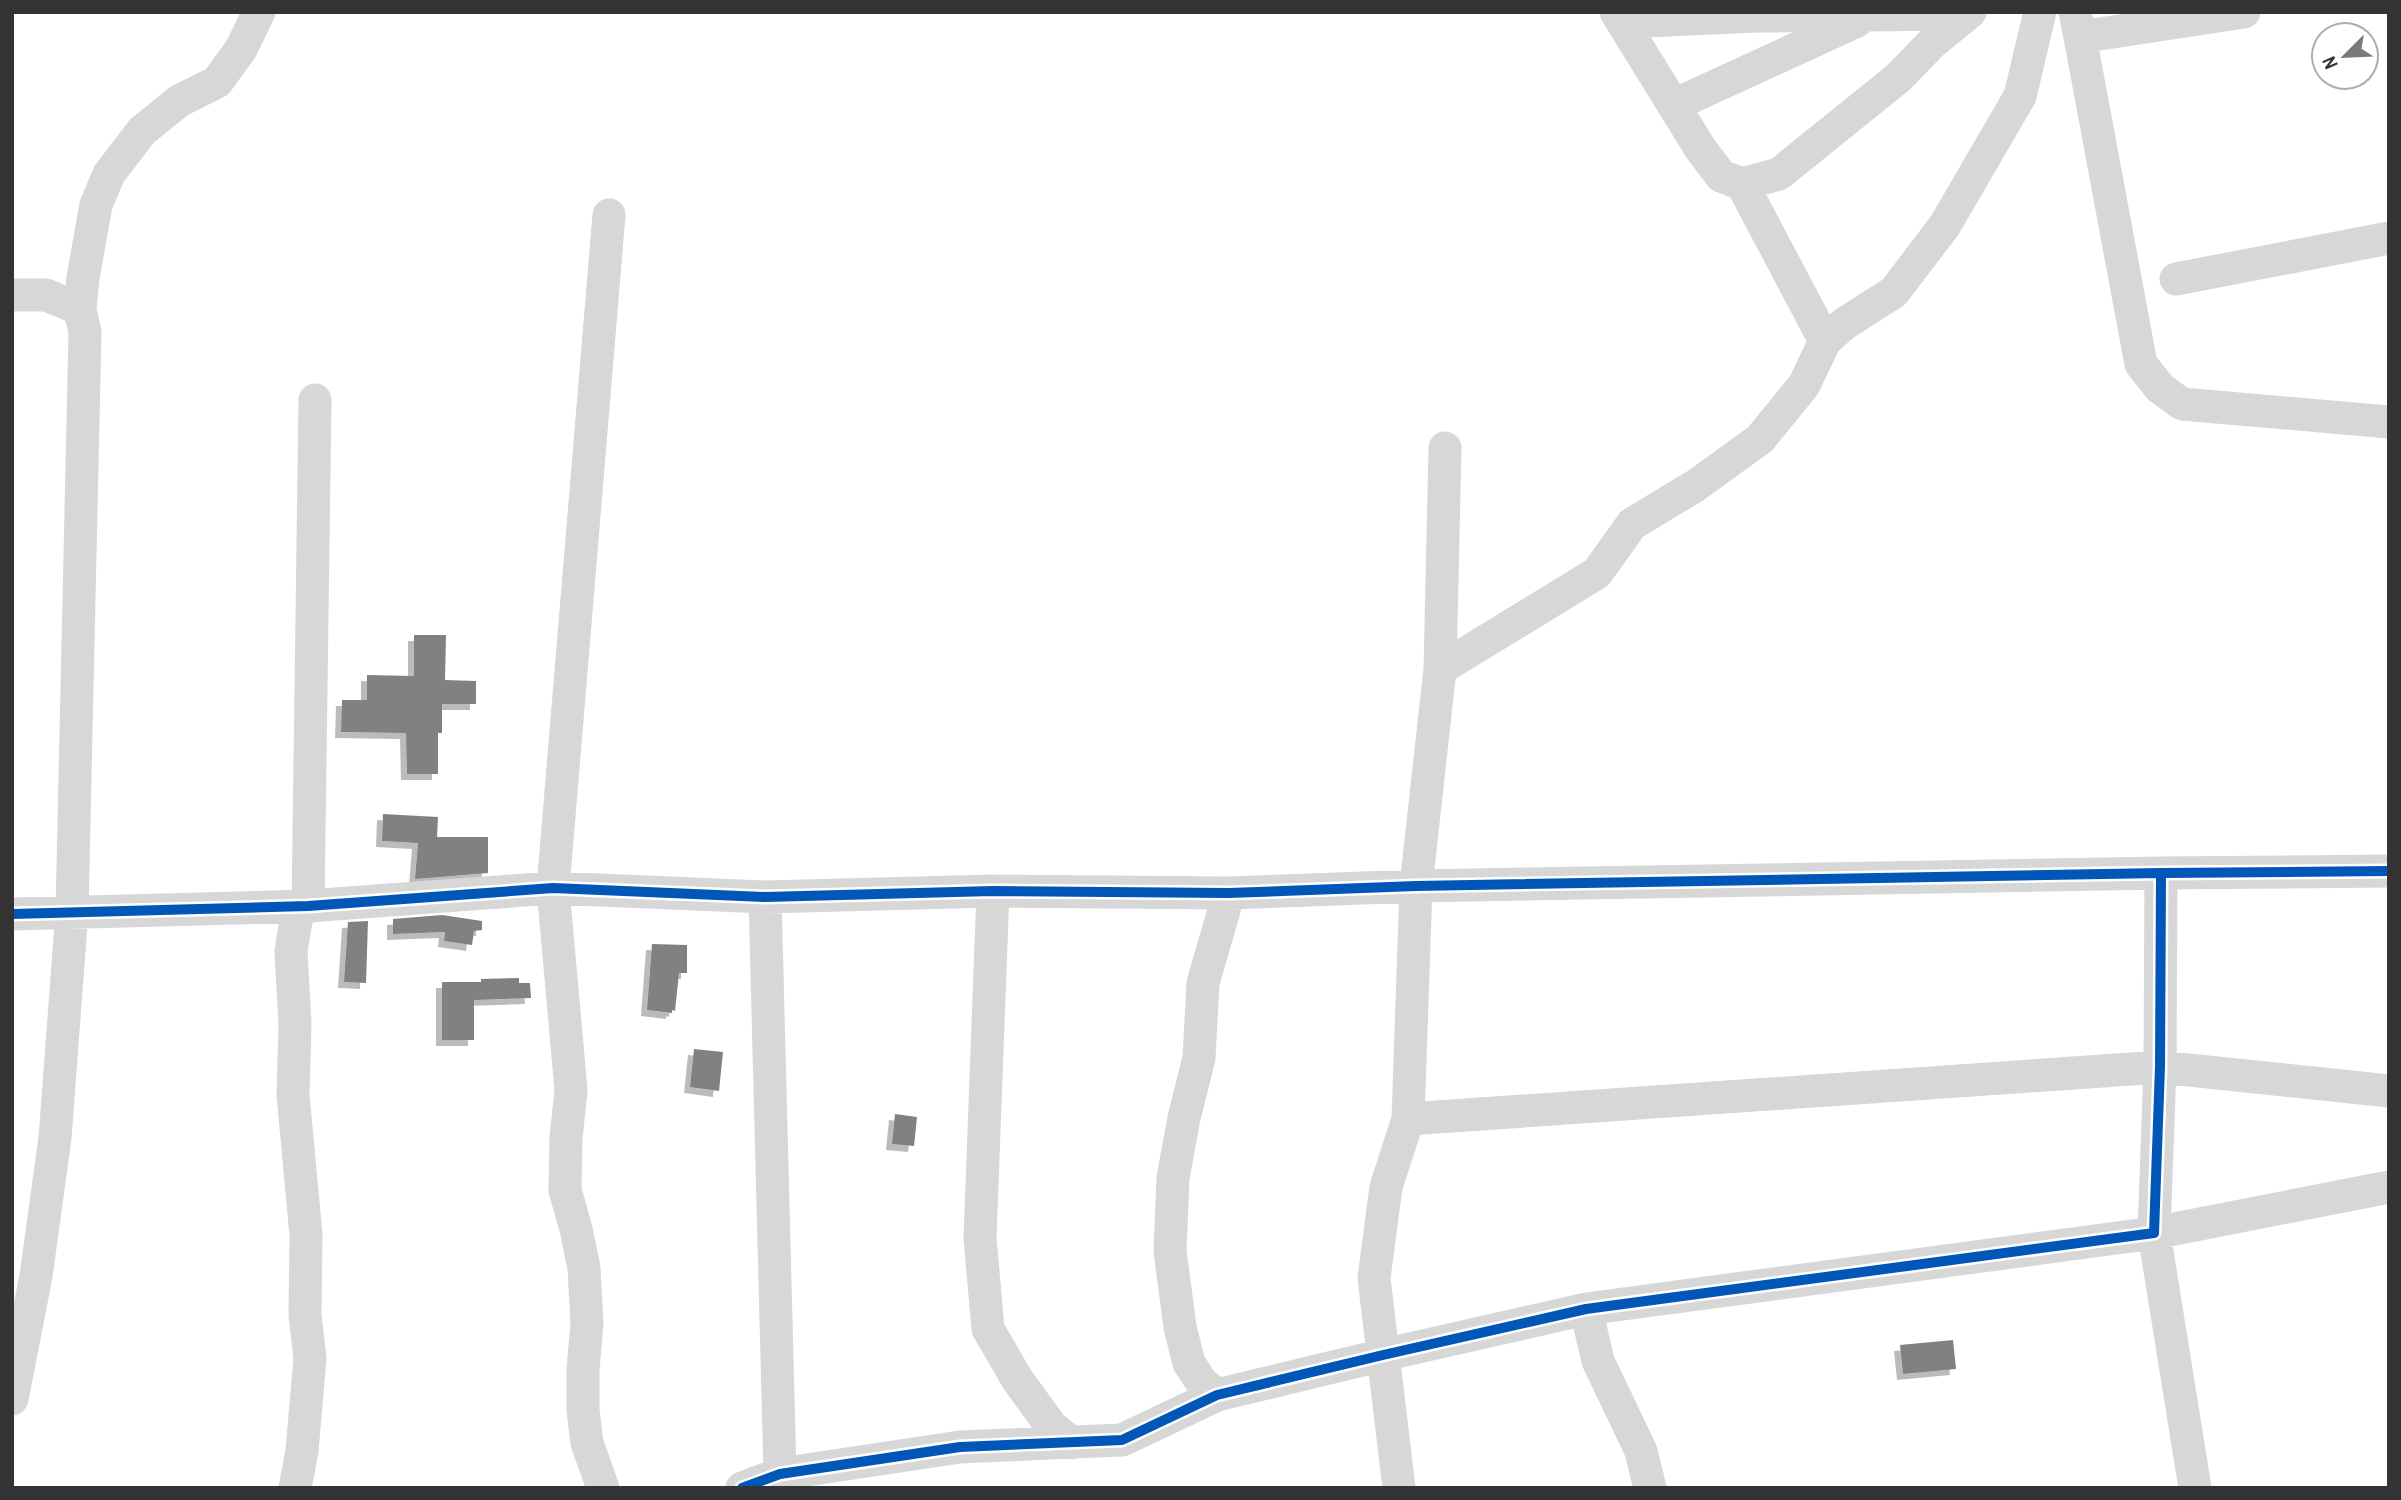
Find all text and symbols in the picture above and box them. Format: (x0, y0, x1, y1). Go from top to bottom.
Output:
north arrow (2310, 21, 2380, 91)
text: N (2315, 52, 2344, 73)

